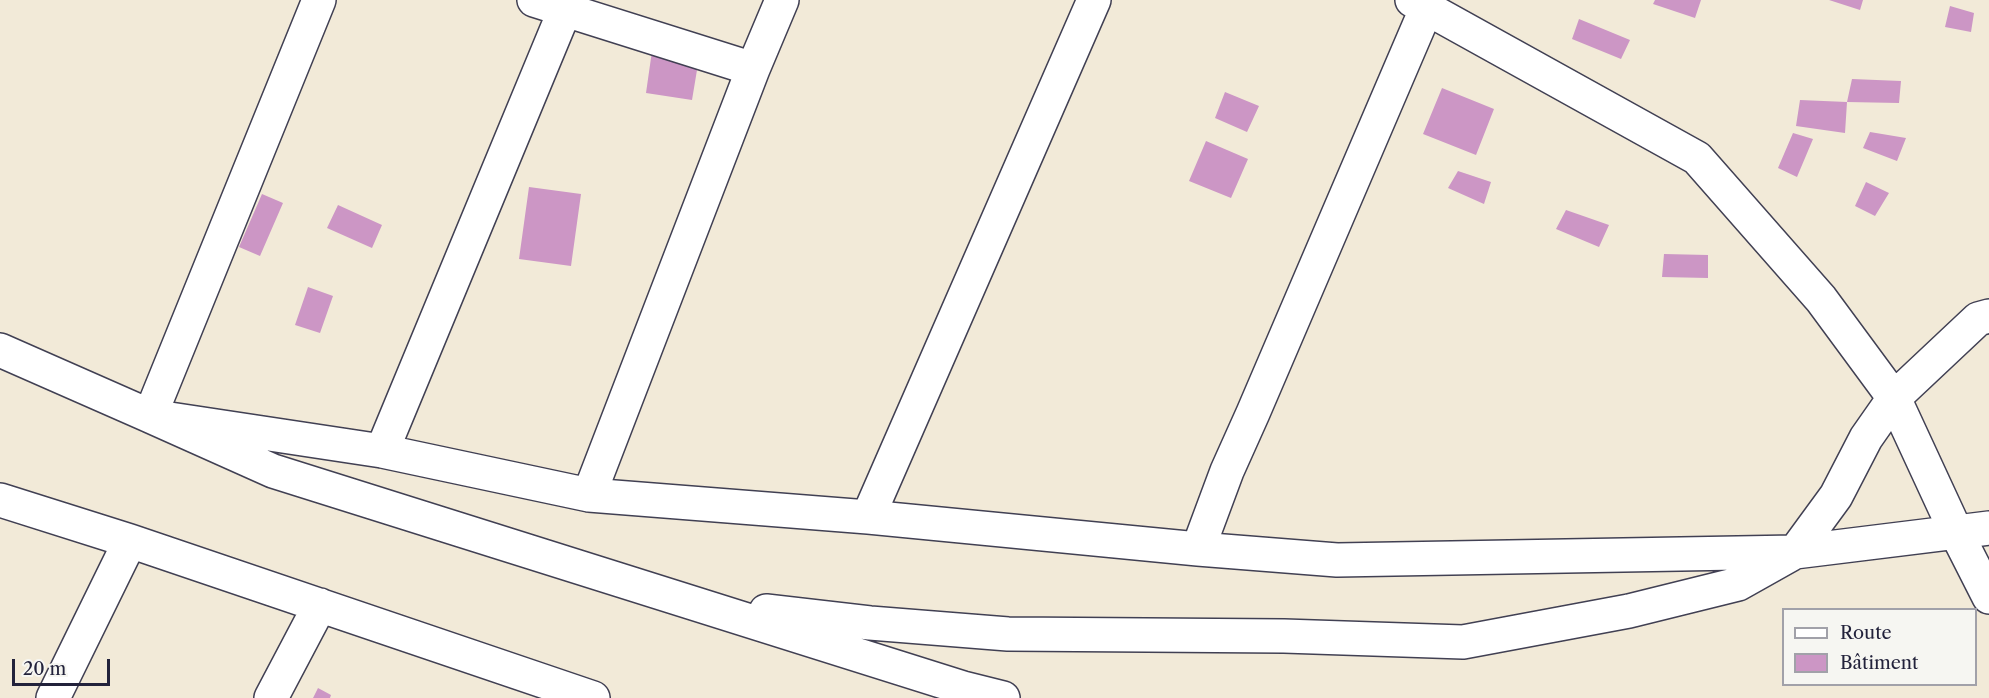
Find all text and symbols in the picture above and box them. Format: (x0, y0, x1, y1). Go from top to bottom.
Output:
legend (1782, 608, 1977, 686)
text: Route (1840, 622, 1892, 644)
scale bar (15, 647, 112, 685)
text: Bâtiment (1840, 652, 1918, 674)
text: 20 m (23, 658, 66, 680)

